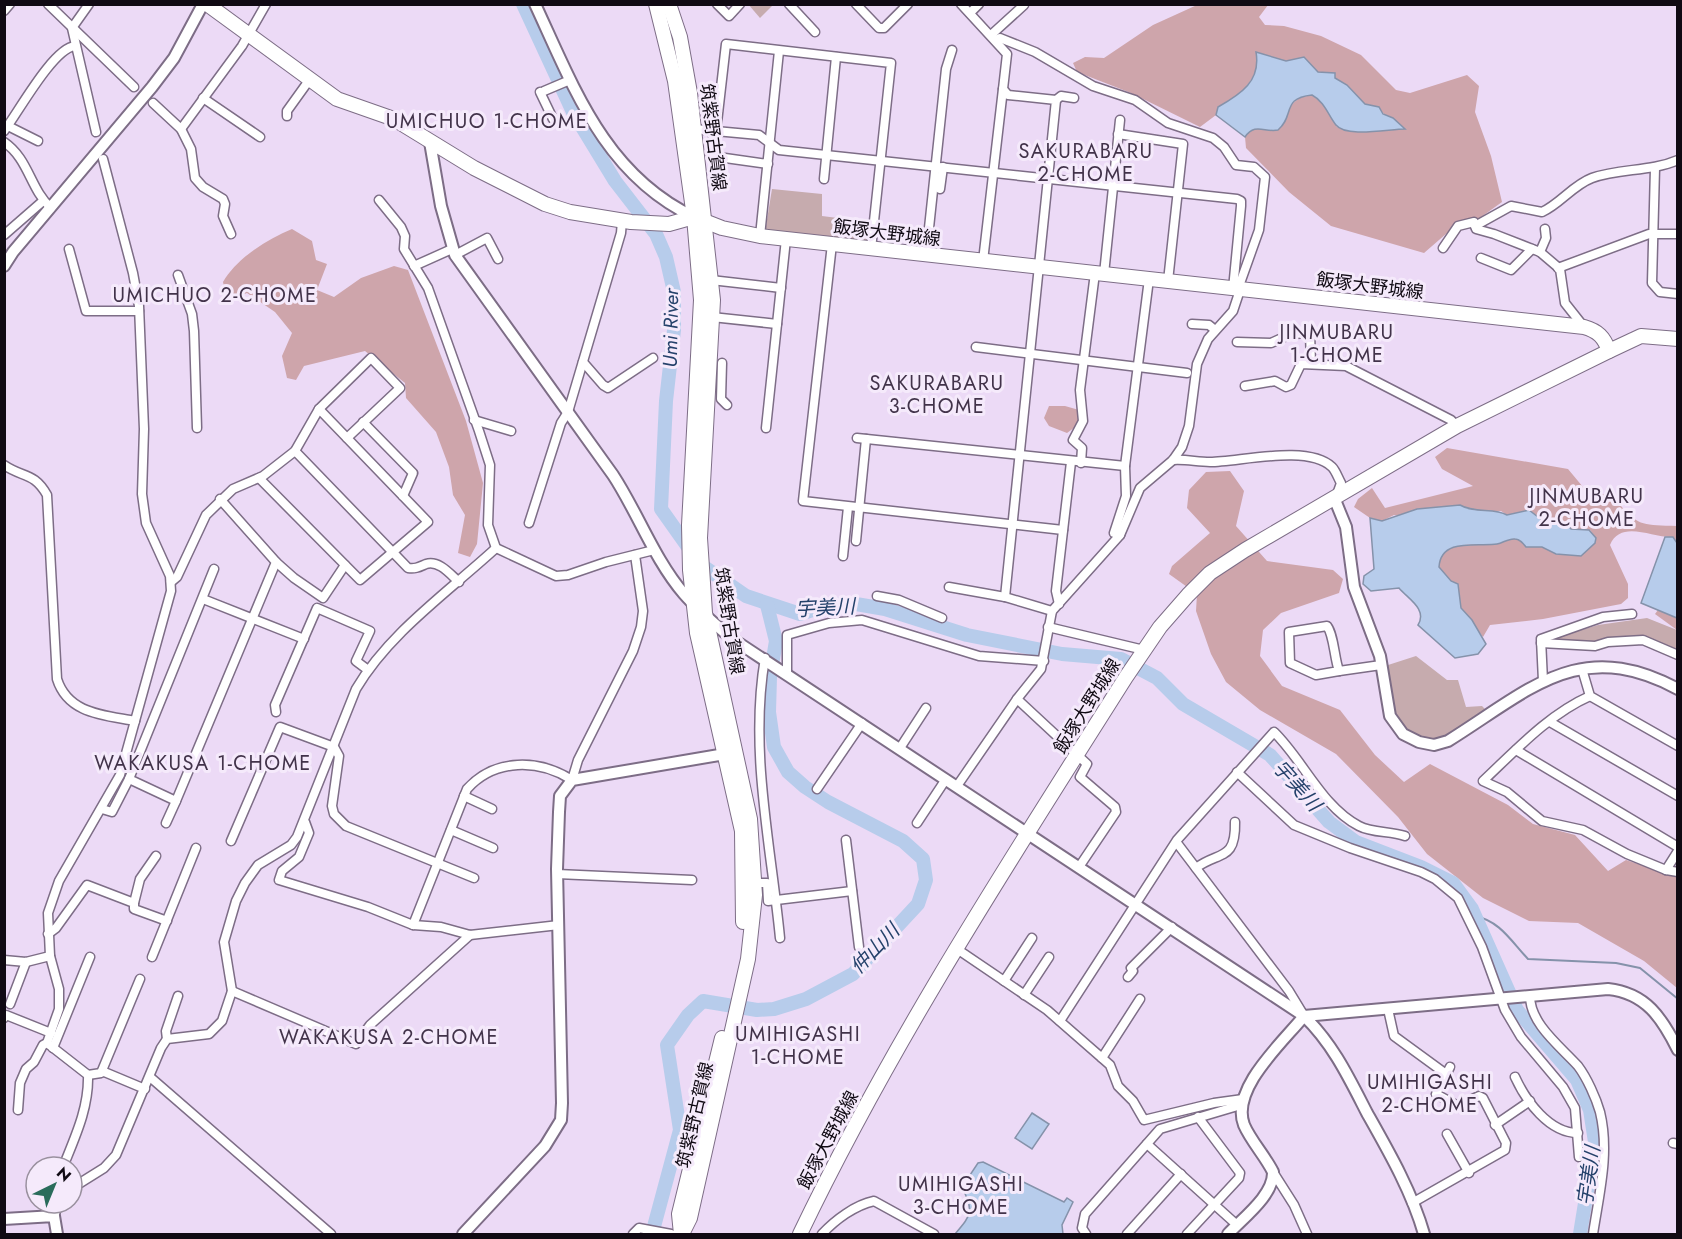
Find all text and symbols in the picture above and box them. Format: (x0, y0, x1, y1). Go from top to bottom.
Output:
street label: 筑紫野古賀線 (694, 82, 732, 192)
district label: UMICHUO 1-CHOME (386, 107, 588, 136)
district label: SAKURABARU 2-CHOME (1018, 137, 1154, 189)
street label: 飯塚大野城線 (832, 214, 942, 252)
street label: 飯塚大野城線 (1315, 267, 1425, 305)
district label: UMICHUO 2-CHOME (112, 281, 318, 310)
water label: Umi River (656, 287, 686, 368)
district label: JINMUBARU 1-CHOME (1276, 318, 1395, 370)
district label: SAKURABARU 3-CHOME (869, 369, 1005, 421)
district label: JINMUBARU 2-CHOME (1526, 482, 1645, 534)
street label: 筑紫野古賀線 (708, 566, 750, 676)
water label: 宇美川 (794, 592, 858, 624)
street label: 飯塚大野城線 (1047, 653, 1127, 759)
district label: WAKAKUSA 1-CHOME (94, 749, 312, 778)
water label: 宇美川 (1266, 754, 1329, 819)
water label: 仲山川 (844, 916, 908, 981)
district label: UMIHIGASHI 1-CHOME (735, 1020, 861, 1072)
district label: WAKAKUSA 2-CHOME (279, 1023, 499, 1052)
street label: 筑紫野古賀線 (670, 1059, 720, 1171)
district label: UMIHIGASHI 2-CHOME (1367, 1068, 1493, 1120)
street label: 飯塚大野城線 (791, 1086, 865, 1194)
water label: 宇美川 (1570, 1142, 1608, 1208)
north arrow (24, 1155, 84, 1215)
text: N (51, 1162, 76, 1187)
district label: UMIHIGASHI 3-CHOME (898, 1170, 1024, 1222)

